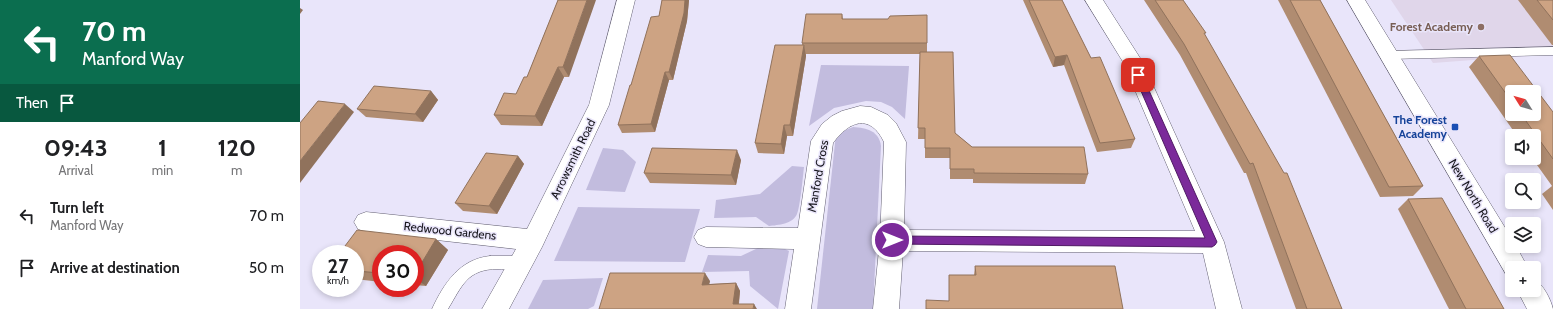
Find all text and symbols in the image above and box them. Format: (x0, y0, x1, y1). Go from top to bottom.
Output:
text: 70 m (82, 14, 146, 48)
icon: left (16, 16, 68, 68)
place label: Forest Academy (1390, 19, 1474, 34)
marker: Forest Academy (1476, 22, 1486, 32)
text: Manford Way (82, 48, 184, 70)
pin (1121, 58, 1155, 92)
icon: arrive (1127, 64, 1149, 86)
north arrow (1505, 85, 1541, 121)
map controls (1505, 85, 1541, 297)
icon: arrive (56, 92, 78, 114)
text: Then (16, 94, 48, 112)
place label: The Forest Academy (1393, 112, 1448, 141)
street label: Arrowsmith Road (547, 116, 598, 201)
marker: The Forest Academy (1450, 122, 1460, 132)
button: sound (1505, 129, 1541, 165)
text: 09:43 (44, 133, 108, 162)
text: 1 (158, 133, 167, 162)
text: 120 (217, 133, 256, 162)
street label: Manford Cross (804, 139, 831, 213)
street label: New North Road (1445, 156, 1501, 236)
text: Arrival (59, 162, 93, 178)
text: min (152, 162, 173, 178)
text: m (231, 162, 242, 178)
button: search (1505, 173, 1541, 209)
text: Turn left (50, 199, 104, 217)
icon: left (16, 205, 38, 227)
text: 70 m (250, 207, 284, 225)
text: Manford Way (50, 217, 124, 233)
button: layers (1505, 217, 1541, 253)
street label: Redwood Gardens (403, 218, 497, 243)
position arrow (871, 219, 913, 261)
speed limit sign: 30 (372, 245, 424, 297)
text: 27 (328, 254, 348, 278)
icon: arrive (16, 257, 38, 279)
text: Arrive at destination (50, 259, 180, 277)
text: 50 m (249, 259, 284, 277)
button: + (1505, 261, 1541, 297)
text: km/h (327, 274, 349, 287)

